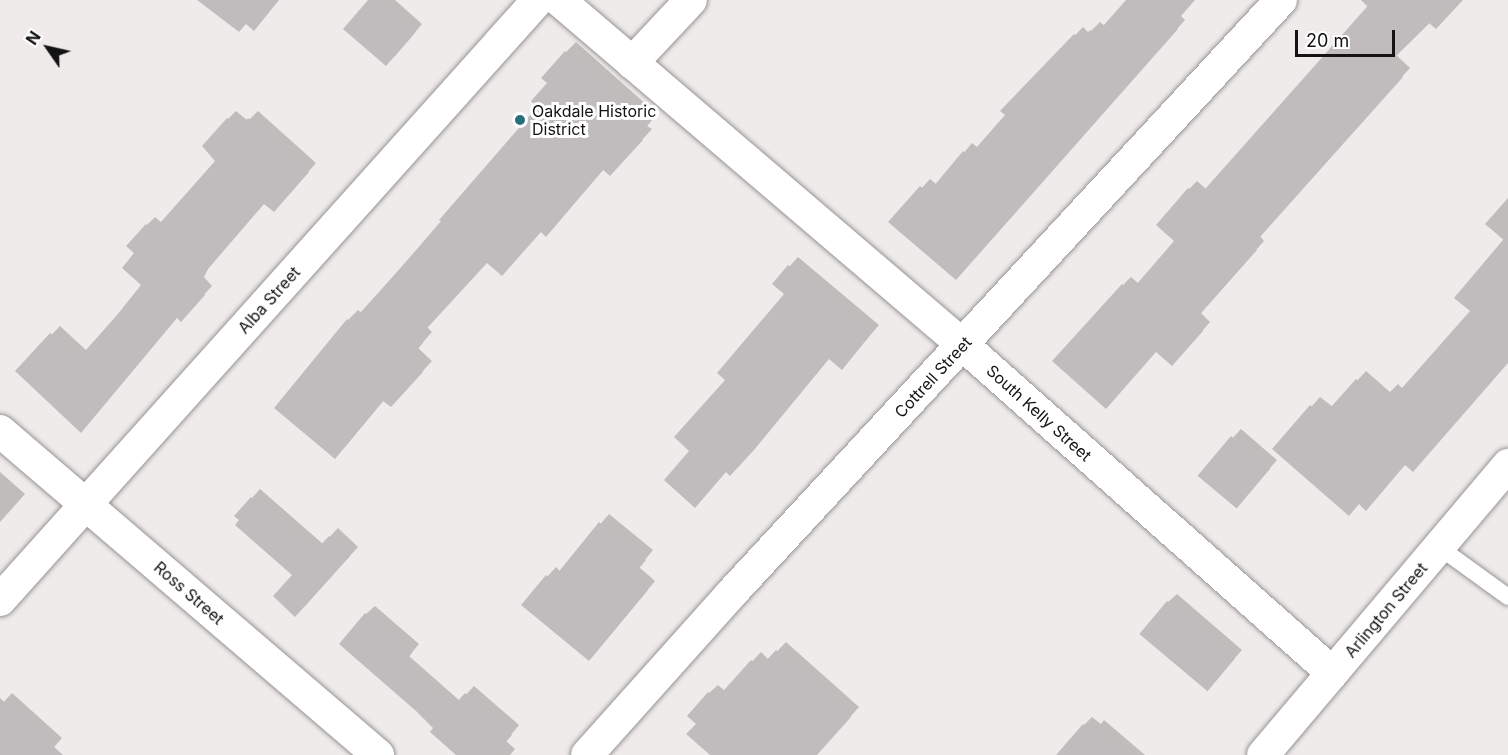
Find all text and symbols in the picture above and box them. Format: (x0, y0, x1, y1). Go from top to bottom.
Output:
north arrow (18, 18, 78, 78)
scale bar (1298, 18, 1398, 56)
text: N (21, 27, 45, 49)
text: 20 m (1306, 30, 1349, 51)
place label: Oakdale Historic District (532, 101, 656, 139)
marker: Oakdale Historic District (513, 113, 527, 127)
street label: Alba Street (234, 263, 304, 337)
street label: Cottrell Street (891, 332, 975, 422)
street label: South Kelly Street (983, 361, 1095, 465)
street label: Ross Street (150, 557, 228, 629)
street label: Arlington Street (1341, 559, 1431, 661)

